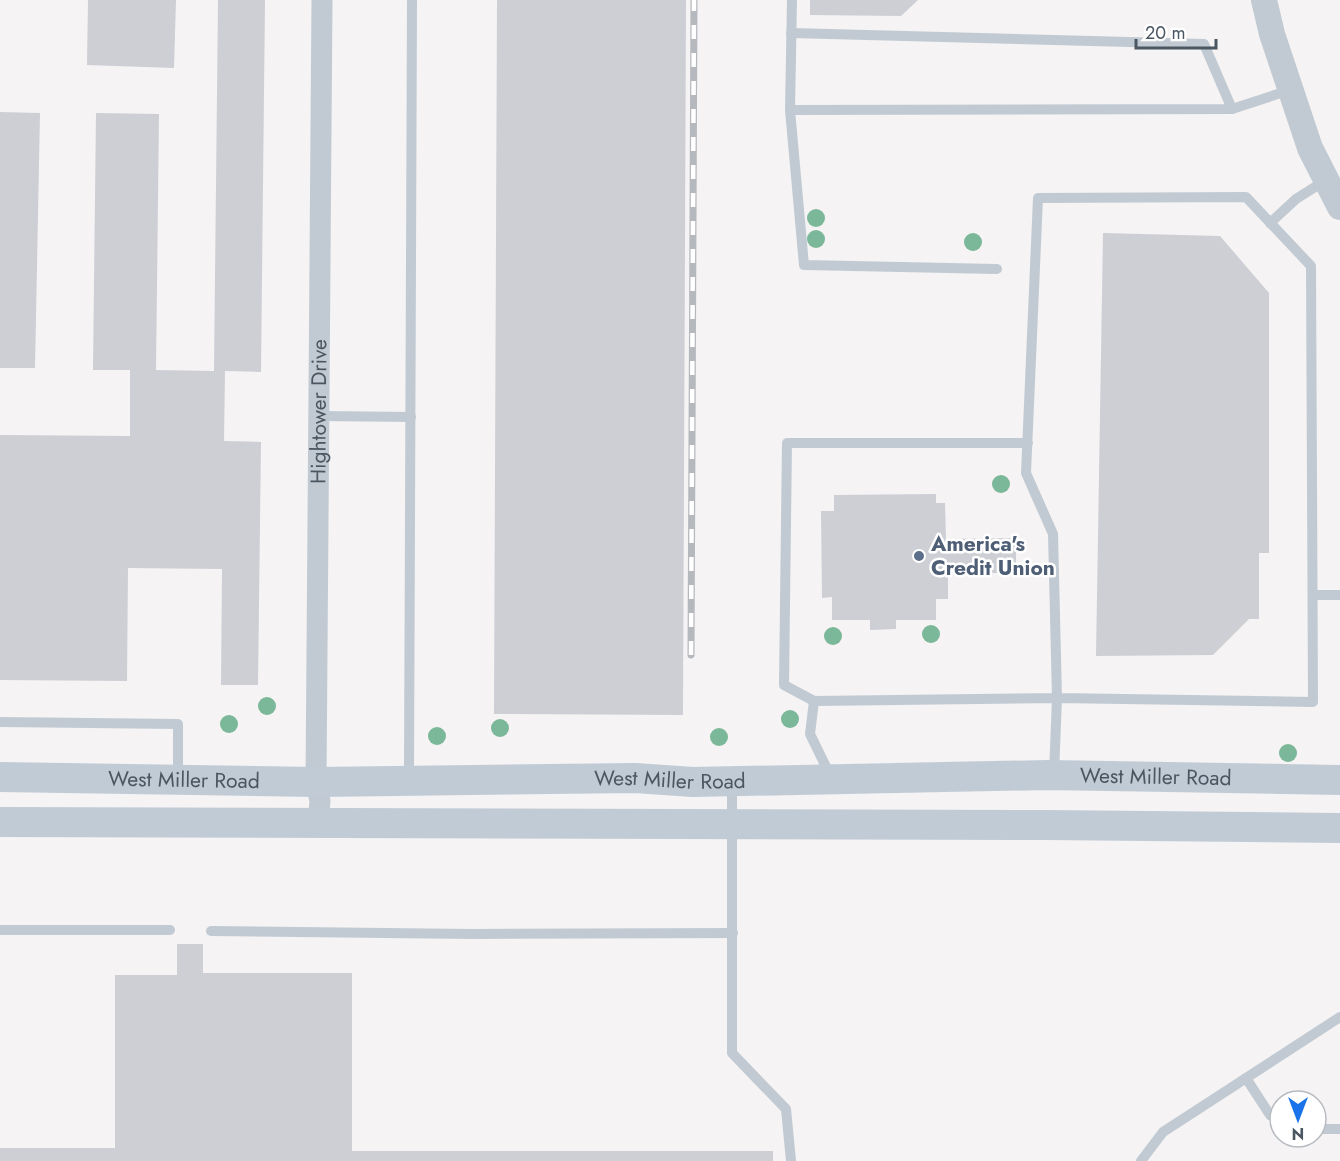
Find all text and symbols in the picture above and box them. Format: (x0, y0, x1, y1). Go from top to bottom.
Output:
scale bar (1136, 12, 1216, 50)
text: 20 m (1145, 20, 1185, 46)
street label: Hightower Drive (303, 339, 334, 484)
place label: America's Credit Union (930, 529, 1055, 583)
marker: America's Credit Union (912, 549, 926, 563)
street label: West Miller Road (1080, 761, 1232, 793)
street label: West Miller Road (594, 763, 746, 797)
street label: West Miller Road (108, 764, 260, 796)
north arrow (1268, 1089, 1328, 1149)
text: N (1292, 1122, 1304, 1145)

